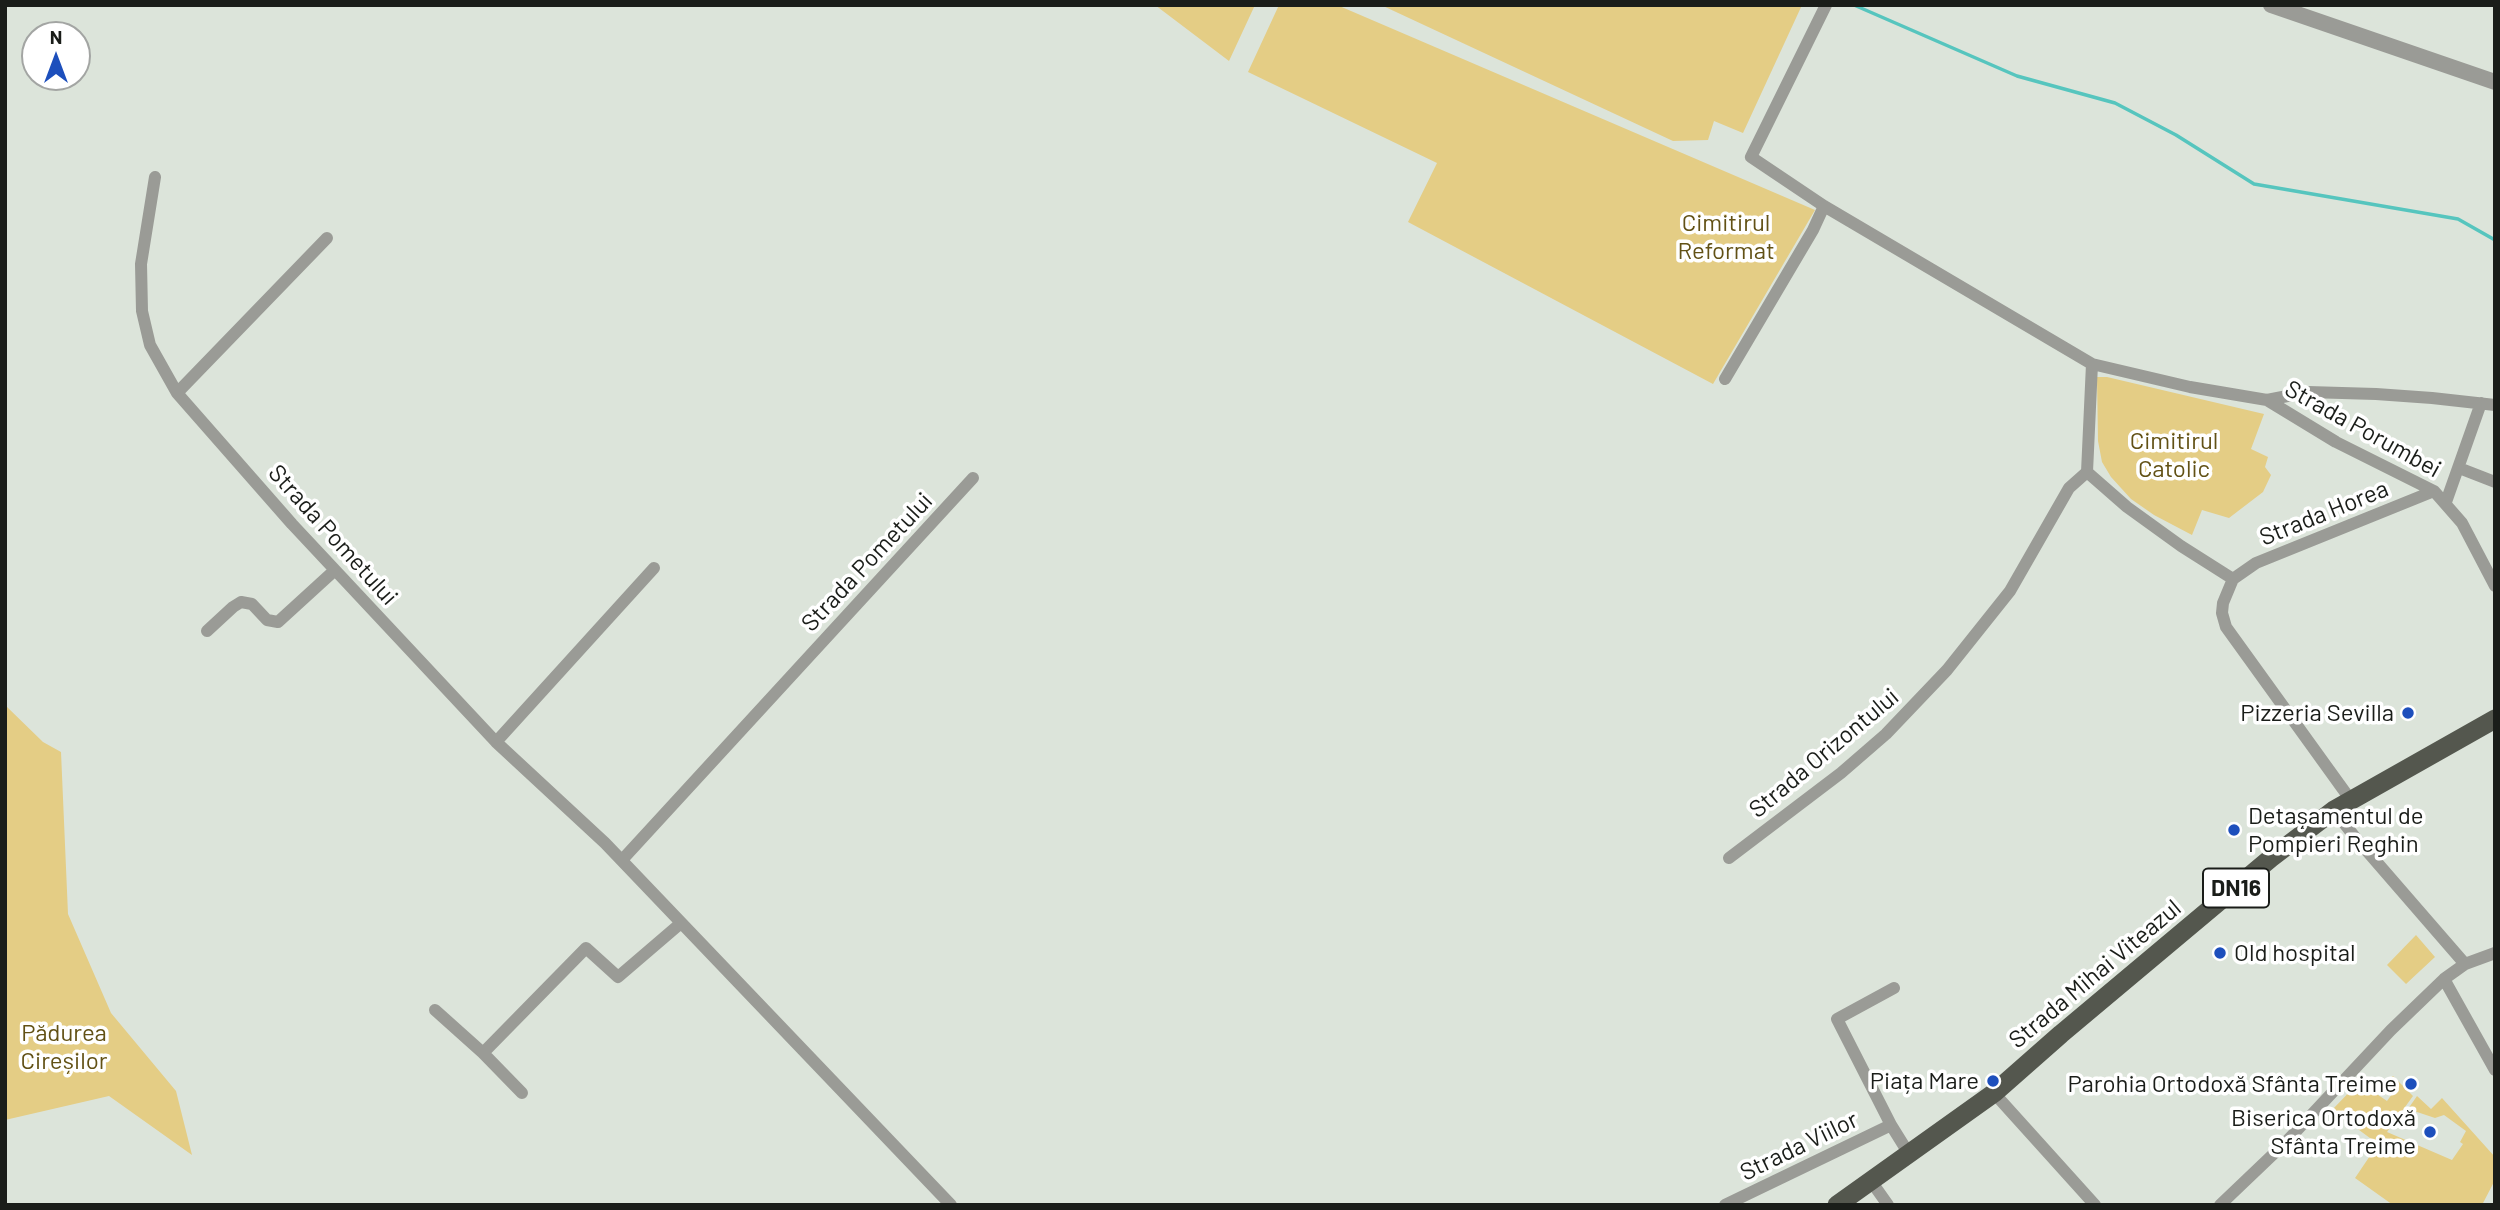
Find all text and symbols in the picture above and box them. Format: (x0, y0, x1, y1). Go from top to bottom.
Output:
north arrow (21, 21, 91, 91)
text: N (50, 25, 62, 48)
park label: Cimitirul Reformat (1677, 209, 1775, 265)
street label: Strada Porumbei (2280, 374, 2446, 484)
park label: Cimitirul Catolic (2130, 427, 2218, 483)
street label: Strada Pometului (262, 459, 404, 611)
street label: Strada Horea (2255, 474, 2393, 552)
street label: Strada Pometului (795, 487, 939, 637)
street label: Strada Orizontului (1743, 682, 1905, 824)
place label: Pizzeria Sevilla (2240, 699, 2394, 727)
marker: Pizzeria Sevilla (2400, 705, 2416, 721)
place label: Detașamentul de Pompieri Reghin (2248, 802, 2424, 858)
marker: Detașamentul de Pompieri Reghin (2226, 822, 2242, 838)
road number: DN16 (2203, 868, 2269, 908)
street label: Strada Mihai Viteazul (2003, 894, 2187, 1054)
place label: Old hospital (2234, 939, 2356, 967)
marker: Old hospital (2212, 945, 2228, 961)
park label: Pădurea Cireșilor (21, 1019, 107, 1075)
place label: Piața Mare (1870, 1067, 1979, 1095)
place label: Parohia Ortodoxă Sfânta Treime (2067, 1070, 2397, 1098)
marker: Piața Mare (1985, 1073, 2001, 1089)
marker: Parohia Ortodoxă Sfânta Treime (2403, 1076, 2419, 1092)
place label: Biserica Ortodoxă Sfânta Treime (2231, 1104, 2416, 1160)
street label: Strada Viilor (1735, 1105, 1863, 1187)
marker: Biserica Ortodoxă Sfânta Treime (2422, 1124, 2438, 1140)

